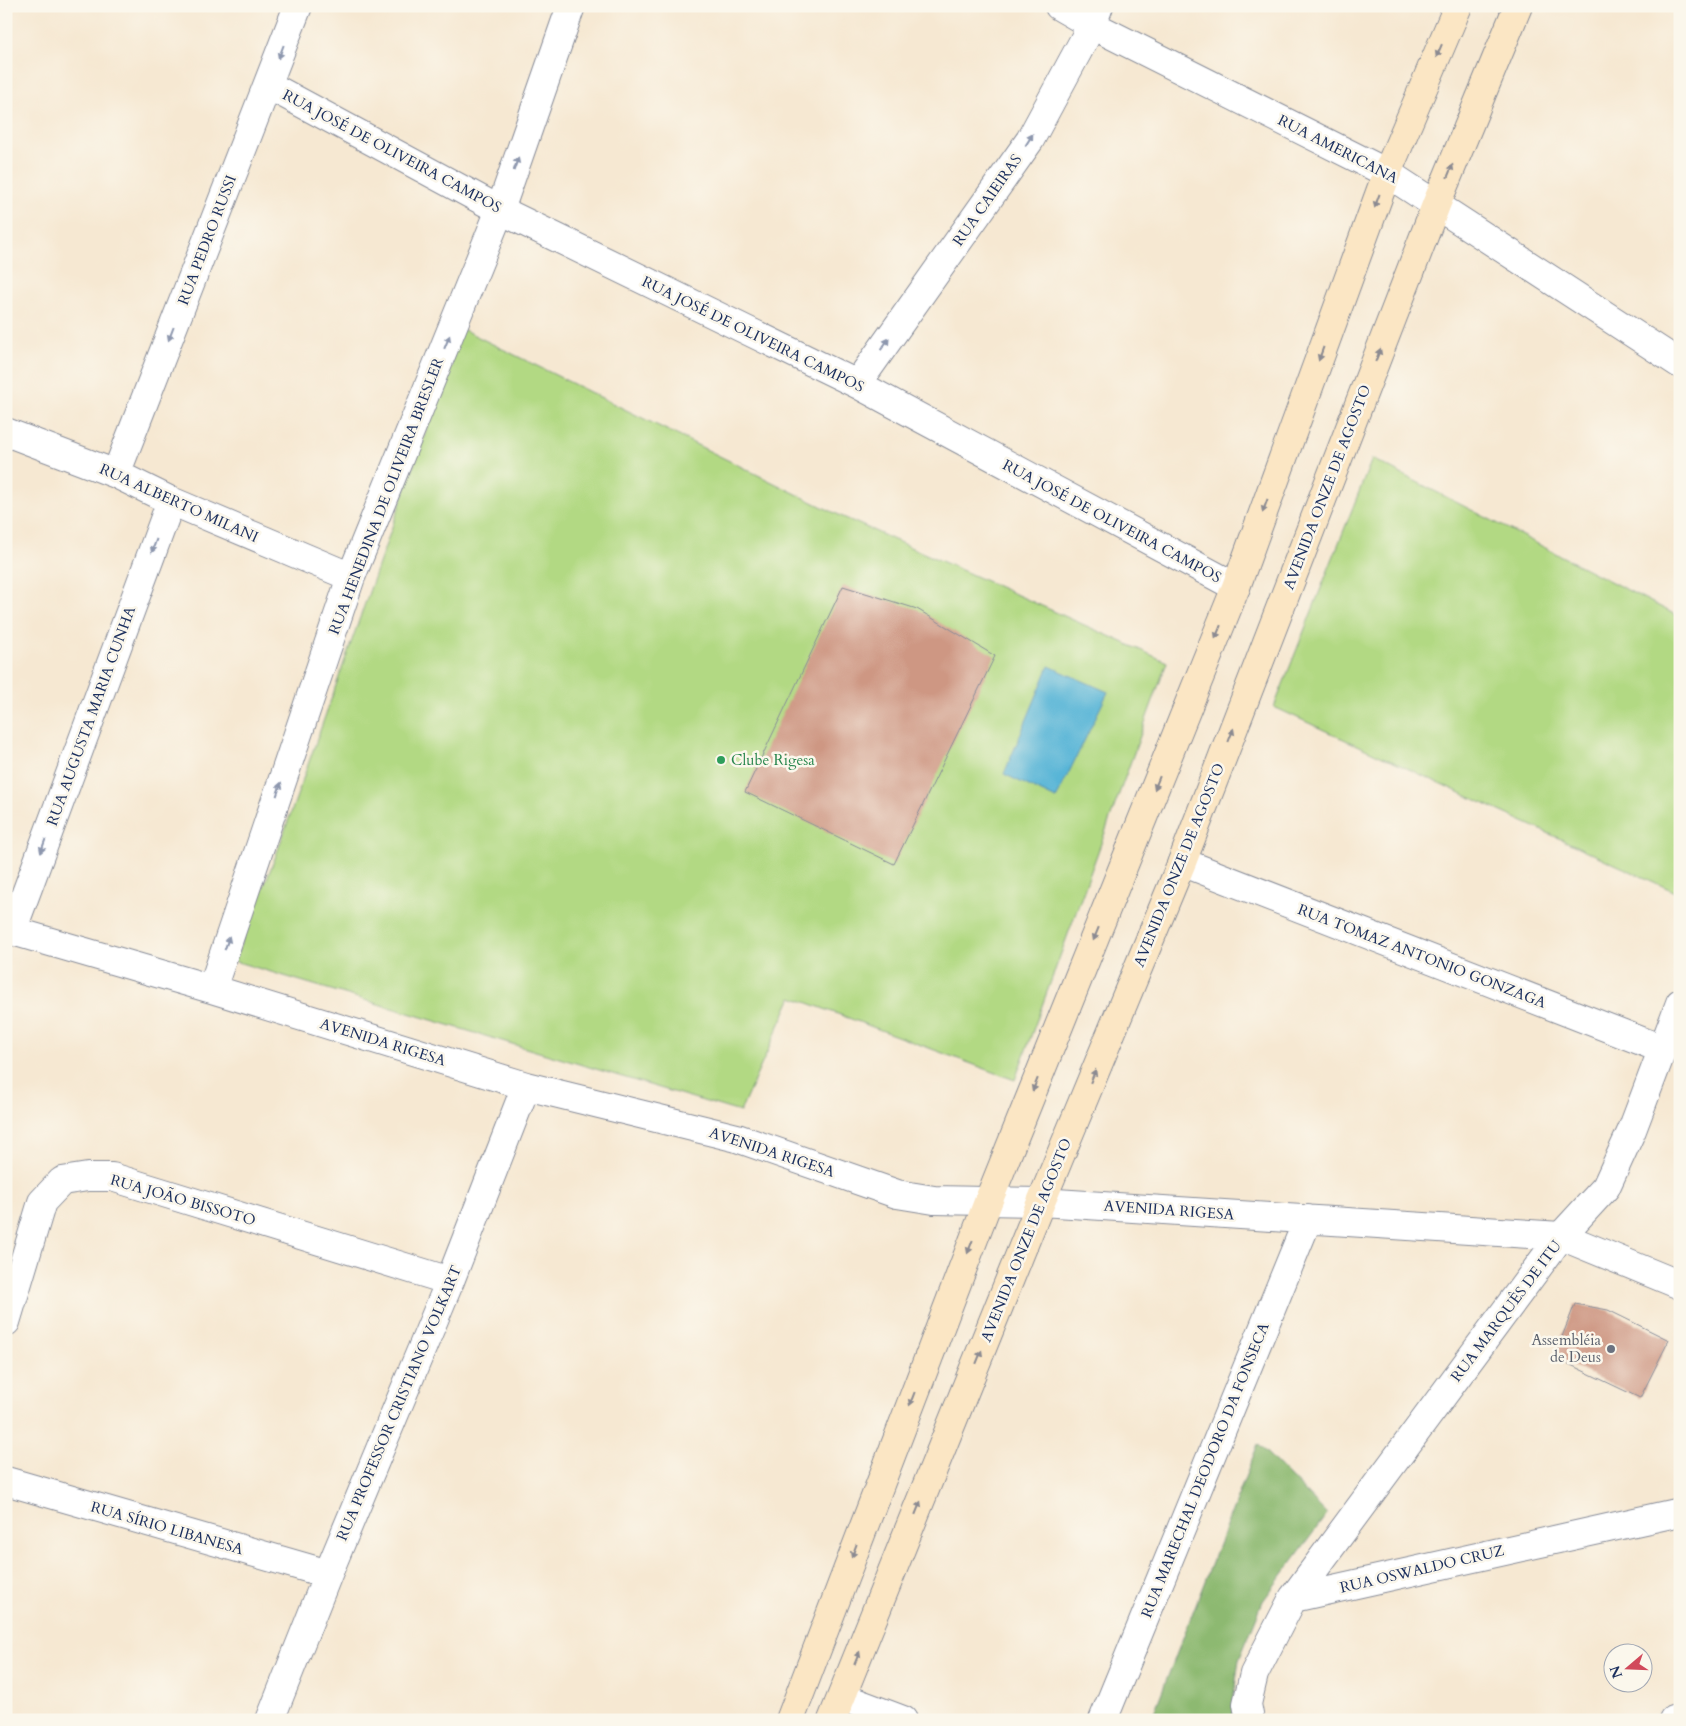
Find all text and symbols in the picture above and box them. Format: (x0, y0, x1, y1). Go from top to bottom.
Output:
one-way arrow (1435, 44, 1443, 58)
one-way arrow (277, 45, 285, 60)
street label: RUA JOSÉ DE OLIVEIRA CAMPOS (279, 85, 505, 217)
street label: RUA AMERICANA (1274, 110, 1402, 188)
one-way arrow (1025, 133, 1034, 147)
street label: RUA CAIEIRAS (948, 150, 1026, 250)
one-way arrow (513, 156, 521, 171)
one-way arrow (1447, 164, 1455, 178)
street label: RUA PEDRO RUSSI (173, 172, 241, 308)
one-way arrow (1373, 194, 1381, 209)
street label: RUA JOSÉ DE OLIVEIRA CAMPOS (639, 271, 867, 397)
one-way arrow (167, 326, 174, 341)
one-way arrow (443, 335, 451, 349)
one-way arrow (880, 337, 890, 351)
one-way arrow (1317, 347, 1325, 362)
one-way arrow (1374, 347, 1382, 362)
street label: RUA HENEDINA DE OLIVEIRA BRESLER (324, 354, 448, 637)
street label: AVENIDA ONZE DE AGOSTO (1279, 382, 1375, 592)
street label: RUA JOSÉ DE OLIVEIRA CAMPOS (999, 455, 1225, 587)
street label: RUA ALBERTO MILANI (96, 459, 262, 547)
one-way arrow (1261, 499, 1268, 514)
one-way arrow (150, 539, 157, 554)
street label: RUA AUGUSTA MARIA CUNHA (42, 603, 140, 829)
one-way arrow (1213, 625, 1221, 640)
one-way arrow (1227, 727, 1235, 742)
place label: Clube Rigesa (731, 750, 815, 770)
marker: Clube Rigesa (715, 754, 727, 766)
street label: AVENIDA ONZE DE AGOSTO (1129, 760, 1229, 970)
one-way arrow (1153, 776, 1161, 791)
one-way arrow (276, 781, 284, 796)
one-way arrow (39, 839, 46, 854)
street label: RUA TOMAZ ANTONIO GONZAGA (1295, 899, 1549, 1013)
one-way arrow (1092, 927, 1100, 942)
one-way arrow (223, 935, 231, 950)
street label: AVENIDA RIGESA (318, 1013, 449, 1071)
one-way arrow (1090, 1069, 1098, 1083)
one-way arrow (1031, 1077, 1039, 1092)
street label: AVENIDA RIGESA (707, 1122, 837, 1182)
street label: AVENIDA ONZE DE AGOSTO (976, 1135, 1076, 1345)
street label: RUA JOÃO BISSOTO (108, 1170, 258, 1230)
street label: AVENIDA RIGESA (1103, 1195, 1235, 1225)
street label: RUA MARQUÊS DE ITU (1445, 1235, 1566, 1386)
one-way arrow (966, 1240, 974, 1255)
street label: RUA PROFESSOR CRISTIANO VOLKART (332, 1262, 466, 1544)
street label: RUA MARECHAL DEODORO DA FONSECA (1136, 1319, 1274, 1621)
place label: Assembléia de Deus (1531, 1330, 1602, 1367)
marker: Assembléia de Deus (1605, 1343, 1617, 1355)
one-way arrow (975, 1349, 983, 1364)
one-way arrow (908, 1392, 916, 1406)
street label: RUA SÍRIO LIBANESA (88, 1497, 246, 1559)
one-way arrow (914, 1500, 922, 1515)
street label: RUA OSWALDO CRUZ (1338, 1540, 1506, 1598)
one-way arrow (850, 1544, 858, 1558)
north arrow (1604, 1644, 1654, 1694)
one-way arrow (854, 1651, 862, 1666)
text: N (1605, 1663, 1627, 1681)

